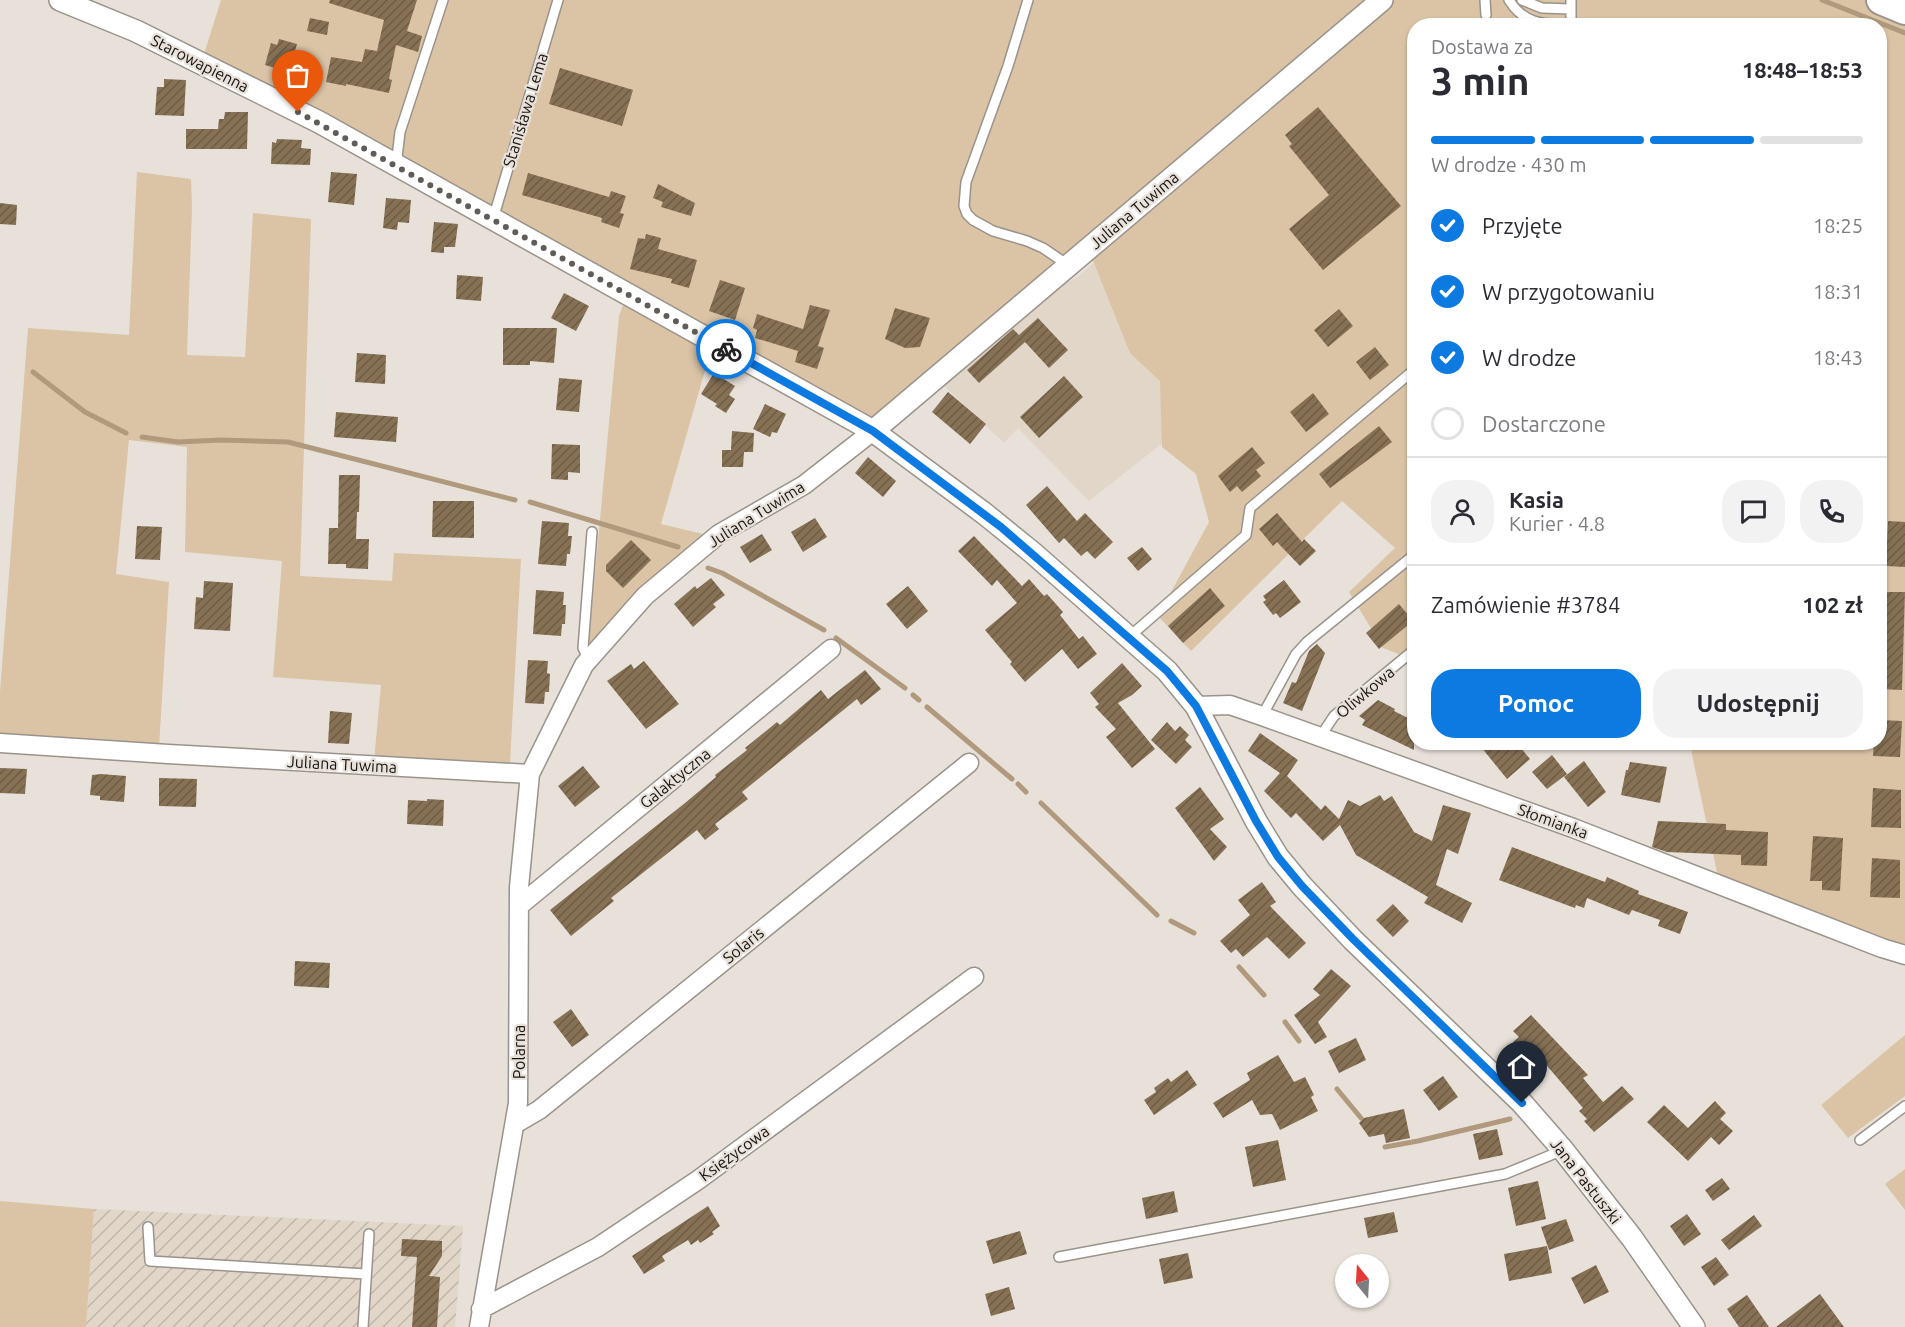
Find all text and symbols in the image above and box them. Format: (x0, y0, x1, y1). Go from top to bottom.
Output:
street label: Starowapienna (148, 31, 252, 95)
text: Dostawa za (1431, 35, 1533, 58)
pin (272, 50, 323, 112)
street label: Stanisława Lema (499, 51, 551, 169)
text: 18:48–18:53 (1742, 57, 1863, 82)
icon: bag (281, 59, 314, 92)
text: 3 min (1431, 59, 1530, 102)
text: W drodze · 430 m (1431, 153, 1587, 176)
street label: Juliana Tuwima (1086, 168, 1182, 252)
icon: check (1431, 209, 1464, 242)
text: Przyjęte (1482, 213, 1563, 238)
text: 18:25 (1813, 214, 1863, 237)
icon: check (1431, 275, 1464, 308)
text: W przygotowaniu (1482, 279, 1655, 304)
text: 18:31 (1813, 280, 1863, 303)
courier (696, 319, 756, 379)
icon: bike (710, 333, 743, 366)
icon: check (1431, 341, 1464, 374)
text: W drodze (1482, 345, 1576, 370)
text: 18:43 (1813, 346, 1863, 369)
text: Dostarczone (1482, 411, 1606, 436)
street label: Juliana Tuwima (704, 477, 808, 551)
button: person (1431, 480, 1494, 543)
button: chat (1722, 480, 1785, 543)
button: phone (1800, 480, 1863, 543)
text: Kasia (1509, 487, 1564, 512)
text: Kurier · 4.8 (1509, 512, 1605, 535)
text: Zamówienie #3784 (1431, 592, 1620, 617)
text: 102 zł (1802, 592, 1863, 617)
street label: Oliwkowa (1332, 662, 1398, 722)
button: Pomoc (1431, 669, 1641, 738)
button: Udostępnij (1653, 669, 1863, 738)
street label: Galaktyczna (636, 744, 714, 812)
street label: Juliana Tuwima (286, 752, 398, 776)
street label: Słomianka (1515, 800, 1591, 842)
street label: Solaris (719, 923, 767, 967)
street label: Polarna (510, 1025, 528, 1079)
pin (1496, 1041, 1547, 1103)
icon: home (1505, 1050, 1538, 1083)
street label: Księżycowa (696, 1122, 772, 1184)
street label: Jana Pastuszki (1547, 1135, 1625, 1227)
north arrow (1335, 1254, 1389, 1308)
map controls (1335, 1254, 1389, 1308)

